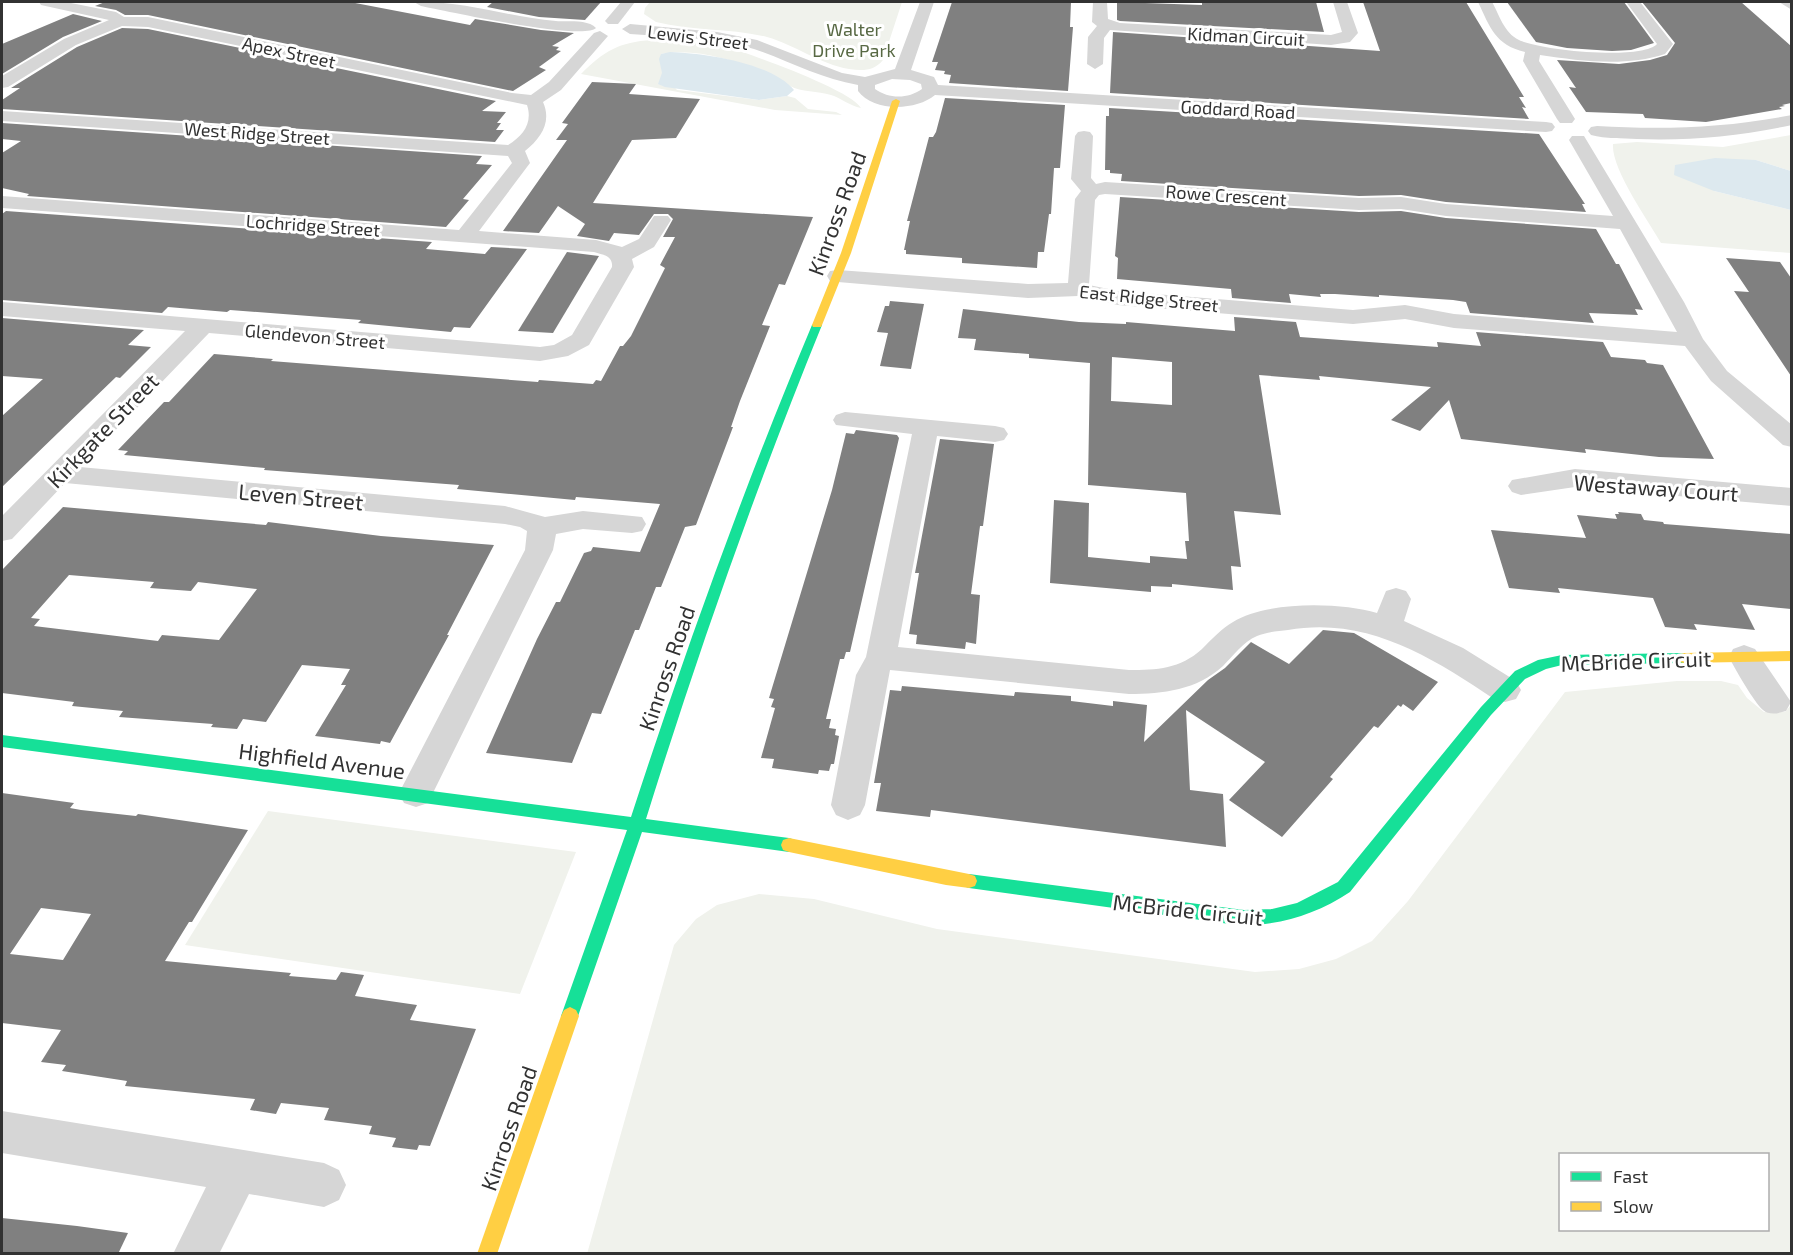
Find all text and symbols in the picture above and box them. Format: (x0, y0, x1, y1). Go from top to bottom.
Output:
park label: Walter Drive Park (812, 18, 896, 61)
street label: Lewis Street (646, 20, 750, 54)
street label: Kidman Circuit (1187, 22, 1305, 50)
street label: Apex Street (240, 31, 338, 73)
street label: Goddard Road (1180, 95, 1296, 123)
street label: West Ridge Street (183, 117, 331, 149)
street label: Kinross Road (802, 147, 870, 279)
street label: Rowe Crescent (1165, 180, 1287, 210)
street label: Lochridge Street (245, 209, 381, 241)
street label: East Ridge Street (1078, 280, 1220, 316)
street label: Glendevon Street (244, 319, 386, 353)
street label: Kirkgate Street (41, 367, 163, 493)
street label: Westaway Court (1573, 468, 1739, 506)
street label: Leven Street (238, 478, 364, 514)
street label: Kinross Road (633, 602, 699, 734)
street label: McBride Circuit (1560, 644, 1712, 676)
street label: Highfield Avenue (237, 737, 407, 783)
street label: McBride Circuit (1112, 888, 1264, 930)
street label: Kinross Road (475, 1062, 541, 1194)
legend (1559, 1153, 1769, 1231)
text: Fast (1613, 1165, 1648, 1187)
text: Slow (1613, 1195, 1654, 1217)

